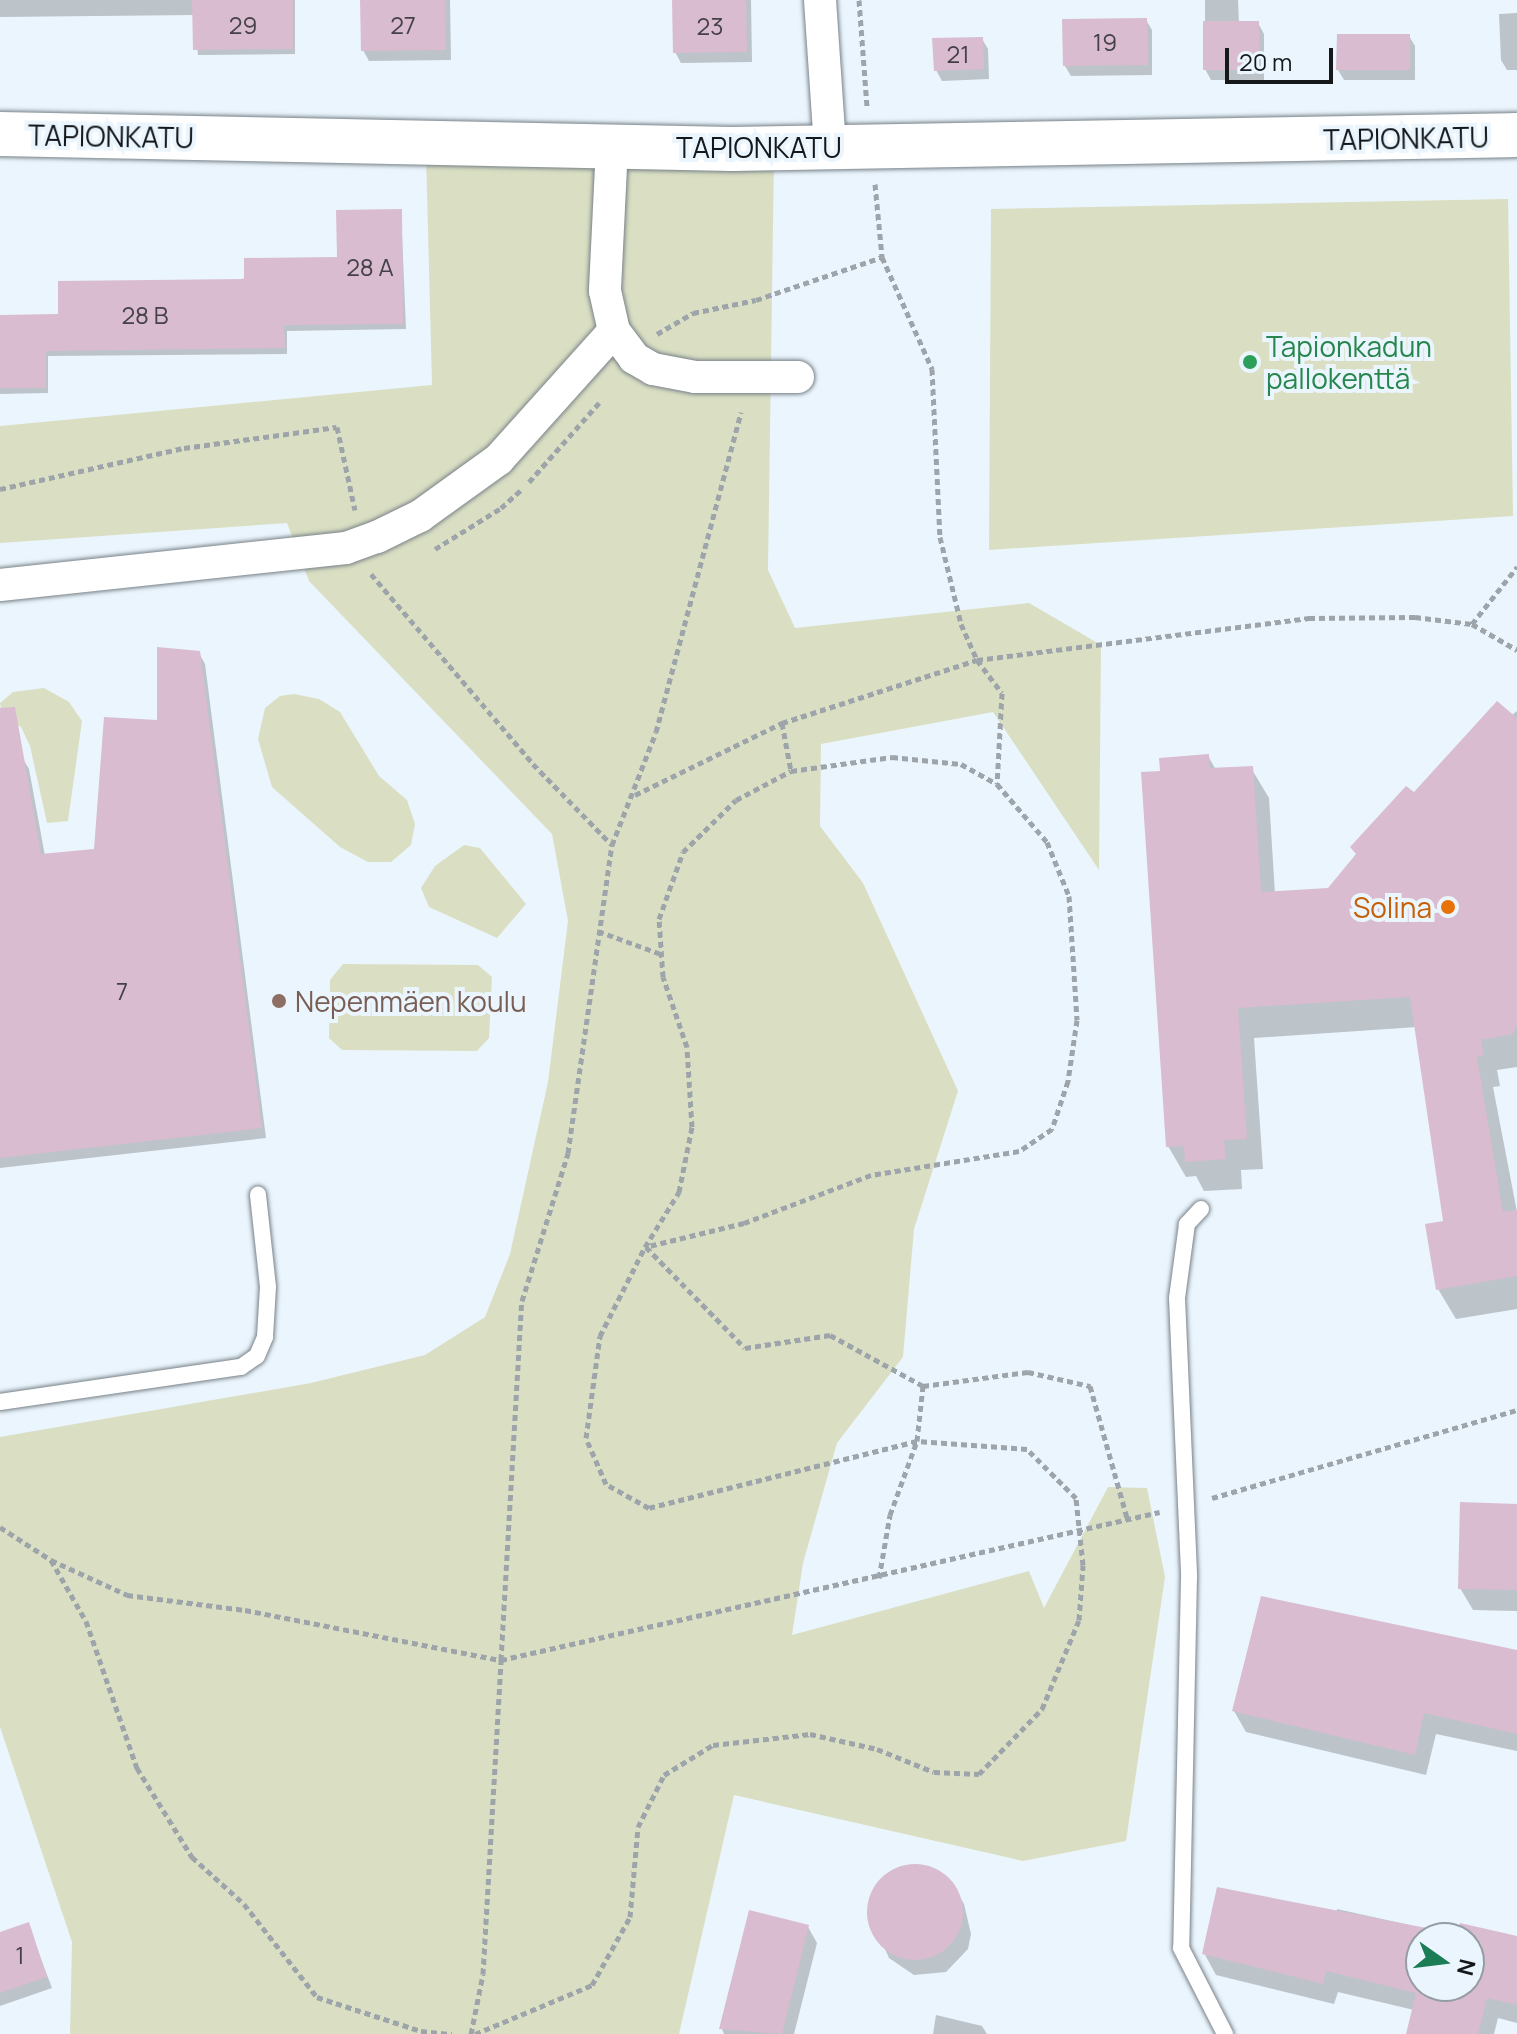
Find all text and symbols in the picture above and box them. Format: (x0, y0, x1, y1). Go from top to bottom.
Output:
house number: 29 (229, 11, 257, 39)
house number: 27 (390, 11, 416, 39)
house number: 23 (697, 12, 723, 40)
house number: 19 (1093, 28, 1117, 56)
scale bar (1229, 32, 1337, 82)
house number: 21 (946, 40, 970, 68)
text: 20 m (1239, 45, 1292, 78)
street label: TAPIONKATU (28, 118, 194, 154)
street label: TAPIONKATU (1323, 120, 1489, 156)
street label: TAPIONKATU (676, 130, 842, 164)
house number: 28 A (346, 253, 394, 281)
house number: 28 B (121, 301, 169, 329)
place label: Tapionkadun pallokenttä (1266, 329, 1432, 395)
marker: Tapionkadun pallokenttä (1241, 353, 1259, 371)
place label: Solina (1353, 890, 1432, 924)
marker: Solina (1439, 898, 1457, 916)
house number: 7 (116, 977, 128, 1005)
place label: Nepenmäen koulu (295, 984, 527, 1018)
marker: Nepenmäen koulu (270, 992, 288, 1010)
north arrow (1405, 1922, 1485, 2002)
house number: 1 (15, 1941, 25, 1969)
text: N (1450, 1956, 1483, 1979)

